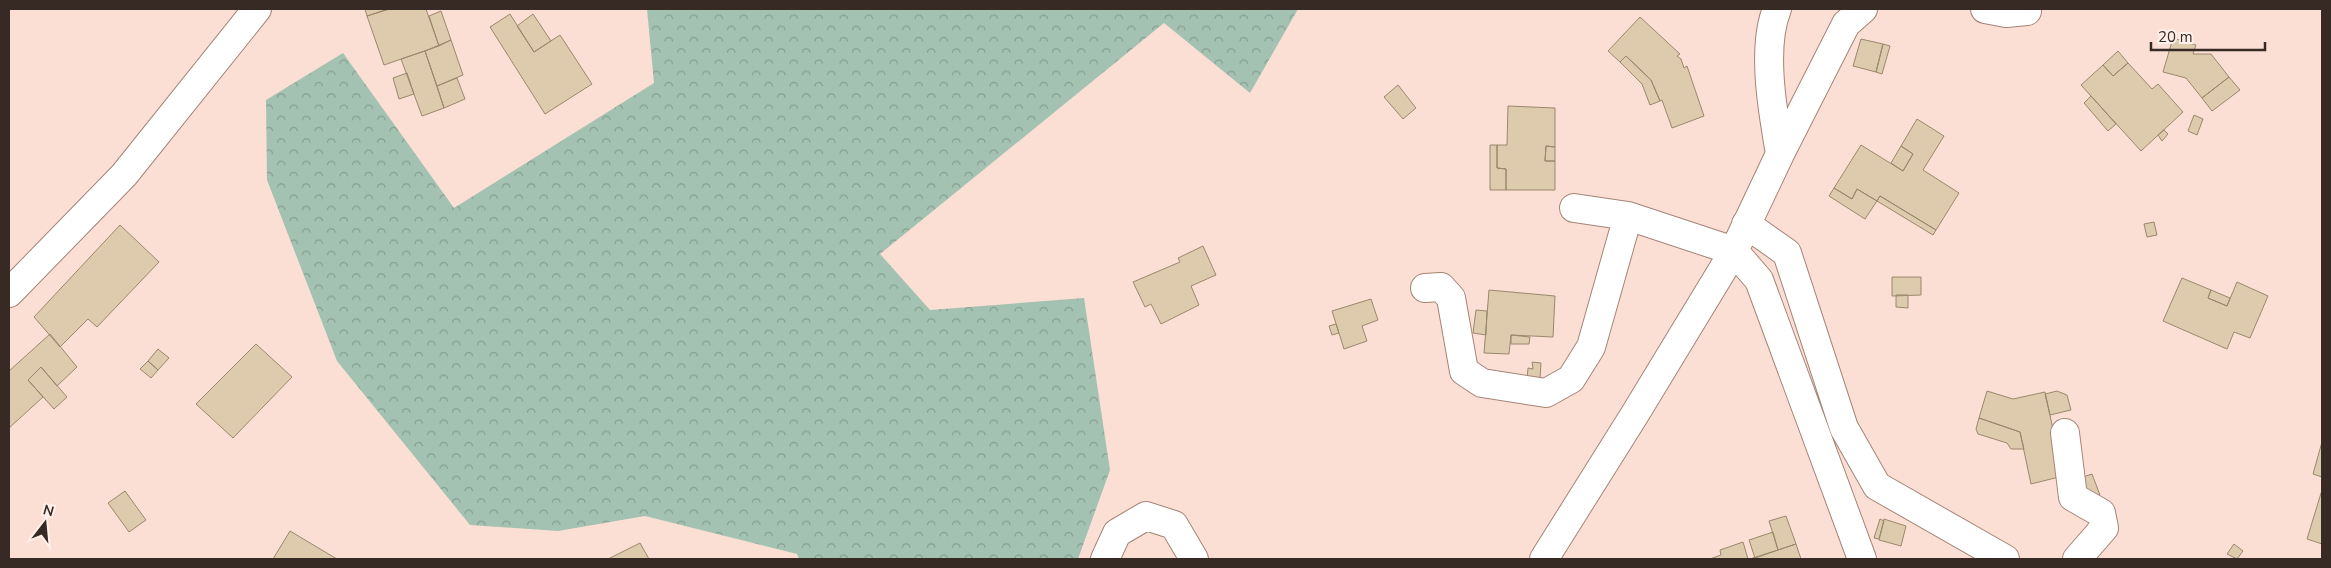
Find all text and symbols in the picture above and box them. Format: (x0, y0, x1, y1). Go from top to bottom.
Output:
scale bar (2151, 20, 2265, 52)
text: 20 m (2158, 27, 2193, 47)
north arrow (20, 498, 70, 548)
text: N (41, 500, 56, 522)

